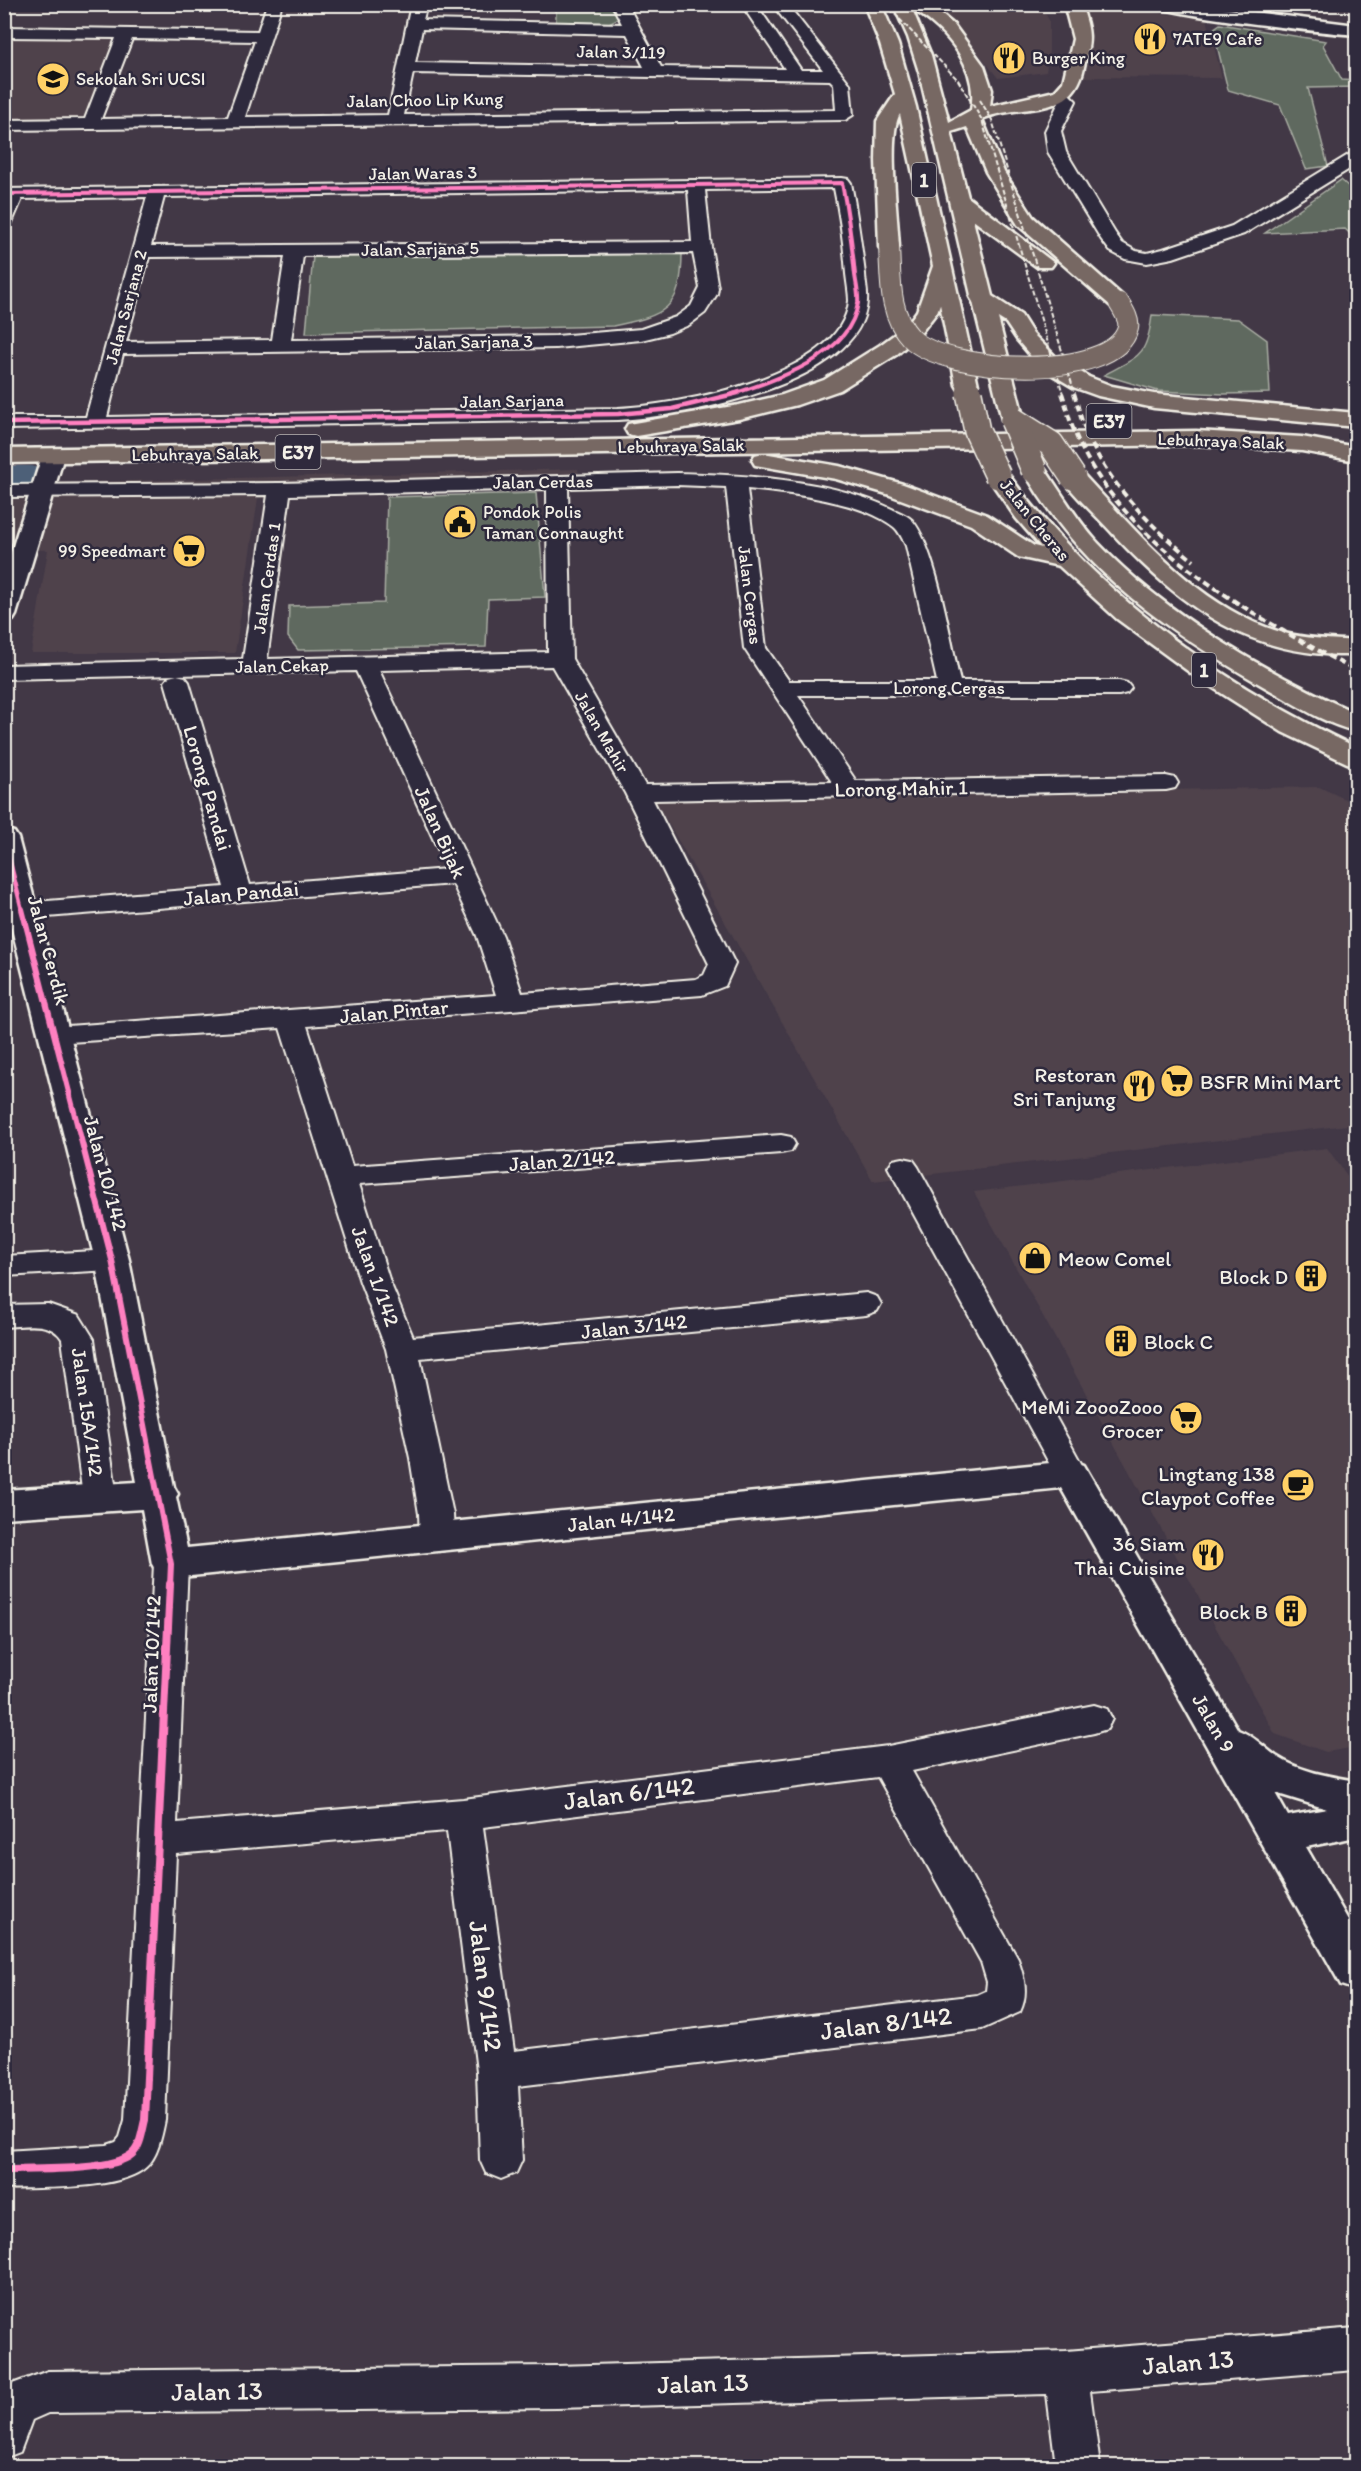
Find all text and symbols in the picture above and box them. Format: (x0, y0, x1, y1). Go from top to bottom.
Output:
restaurant icon: 7ATE9 Cafe (1132, 21, 1168, 57)
place label: 7ATE9 Cafe (1173, 28, 1262, 50)
street label: Jalan 3/119 (576, 40, 666, 64)
restaurant icon: Burger King (991, 40, 1027, 76)
place label: Burger King (1032, 47, 1126, 69)
school or university icon: Sekolah Sri UCSI (35, 61, 71, 97)
place label: Sekolah Sri UCSI (76, 68, 205, 90)
street label: Jalan Choo Lip Kung (347, 88, 504, 112)
street label: Jalan Waras 3 (369, 161, 478, 185)
road number: 1 (912, 163, 936, 197)
street label: Jalan Sarjana 5 (361, 237, 479, 261)
street label: Jalan Sarjana 2 (100, 247, 152, 367)
street label: Jalan Sarjana 3 (415, 330, 533, 354)
street label: Jalan Sarjana (460, 389, 564, 413)
road number: E37 (1086, 404, 1132, 438)
street label: Lebuhraya Salak (1157, 428, 1286, 454)
street label: Lebuhraya Salak (617, 434, 745, 458)
road number: E37 (276, 435, 320, 469)
street label: Lebuhraya Salak (131, 442, 259, 466)
street label: Jalan Cerdas (493, 470, 593, 494)
street label: Jalan Cheras (995, 474, 1075, 566)
place label: Pondok Polis Taman Connaught (483, 501, 624, 544)
public building icon: Pondok Polis Taman Connaught (442, 504, 478, 540)
street label: Jalan Cerdas 1 (248, 521, 286, 635)
supermarket icon: 99 Speedmart (171, 533, 207, 569)
place label: 99 Speedmart (58, 540, 166, 562)
street label: Jalan Cergas (733, 544, 767, 646)
road number: 1 (1192, 653, 1216, 687)
street label: Jalan Cekap (235, 654, 329, 678)
street label: Lorong Cergas (893, 677, 1005, 699)
street label: Jalan Mahir (570, 687, 635, 777)
street label: Lorong Pandai (178, 722, 238, 854)
street label: Lorong Mahir 1 (834, 774, 968, 802)
street label: Jalan Bijak (410, 782, 473, 882)
street label: Jalan Pandai (182, 876, 300, 910)
street label: Jalan Cerdik (22, 892, 76, 1008)
street label: Jalan Pintar (339, 994, 449, 1028)
place label: Restoran Sri Tanjung (1013, 1062, 1116, 1111)
supermarket icon: BSFR Mini Mart (1159, 1063, 1195, 1099)
restaurant icon: Restoran Sri Tanjung (1121, 1068, 1157, 1104)
place label: BSFR Mini Mart (1200, 1069, 1341, 1094)
street label: Jalan 10/142 (79, 1113, 133, 1233)
street label: Jalan 2/142 (508, 1144, 616, 1176)
street label: Jalan 1/142 (346, 1222, 406, 1330)
shop icon: Meow Comel (1017, 1240, 1053, 1276)
place label: Meow Comel (1058, 1246, 1171, 1271)
building icon: Block D (1293, 1258, 1329, 1294)
place label: Block D (1219, 1264, 1288, 1289)
street label: Jalan 3/142 (580, 1308, 688, 1344)
building icon: Block C (1103, 1323, 1139, 1359)
place label: Block C (1144, 1329, 1213, 1354)
street label: Jalan 15A/142 (67, 1346, 109, 1478)
place label: MeMi ZoooZooo Grocer (1021, 1394, 1164, 1443)
supermarket icon: MeMi ZoooZooo Grocer (1168, 1400, 1204, 1436)
place label: Lingtang 138 Claypot Coffee (1141, 1461, 1275, 1510)
cafe icon: Lingtang 138 Claypot Coffee (1280, 1467, 1316, 1503)
street label: Jalan 4/142 (566, 1501, 676, 1537)
place label: 36 Siam Thai Cuisine (1074, 1531, 1185, 1580)
restaurant icon: 36 Siam Thai Cuisine (1190, 1537, 1226, 1573)
building icon: Block B (1273, 1593, 1309, 1629)
street label: Jalan 10/142 (136, 1595, 166, 1713)
place label: Block B (1199, 1599, 1268, 1624)
street label: Jalan 9 (1187, 1689, 1241, 1757)
street label: Jalan 6/142 (562, 1769, 697, 1817)
street label: Jalan 9/142 (462, 1919, 510, 2054)
street label: Jalan 8/142 (818, 1999, 954, 2047)
street label: Jalan 13 (1141, 2342, 1235, 2382)
street label: Jalan 13 (657, 2365, 749, 2401)
street label: Jalan 13 (171, 2374, 263, 2408)

